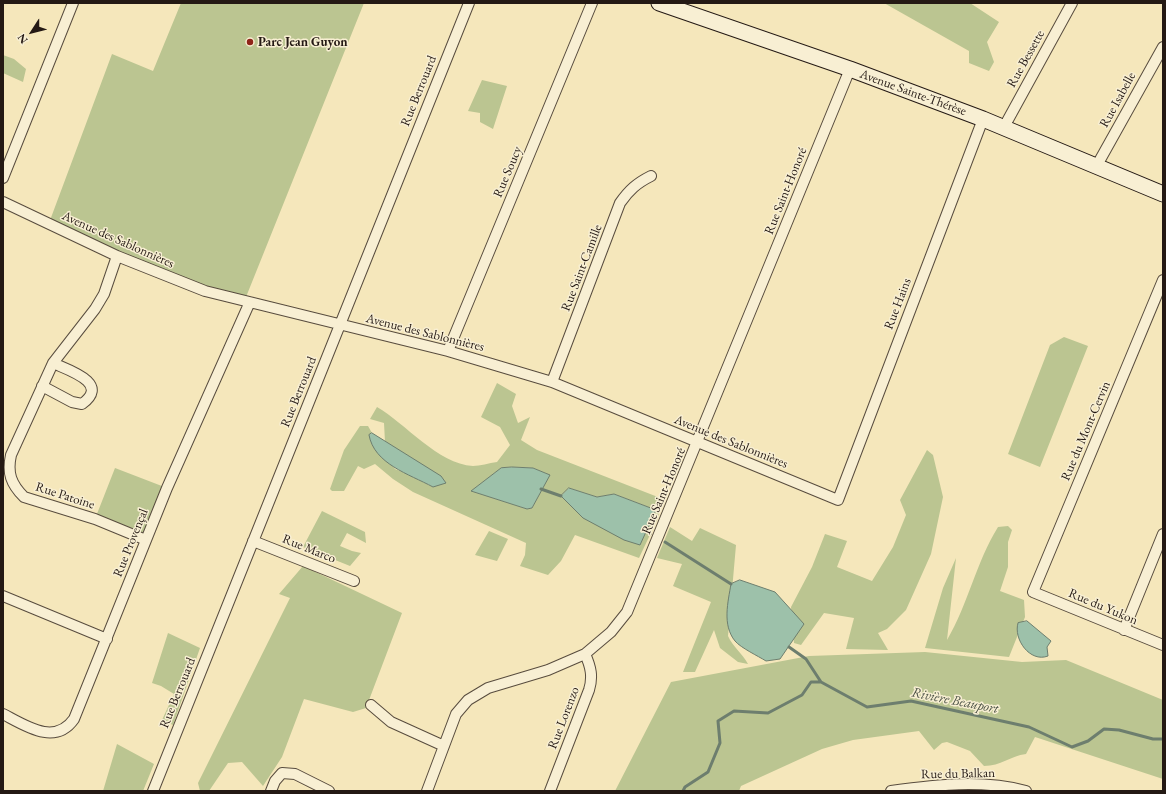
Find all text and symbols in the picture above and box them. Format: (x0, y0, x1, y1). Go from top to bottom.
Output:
north arrow (12, 12, 52, 52)
street label: Rue Bessette (1004, 28, 1048, 90)
text: N (14, 31, 31, 47)
place label: Parc Jean Guyon (258, 34, 348, 50)
marker: Parc Jean Guyon (245, 37, 255, 47)
street label: Rue Berrouard (398, 54, 440, 128)
street label: Avenue Sainte-Thérèse (858, 66, 968, 120)
street label: Rue Isabelle (1096, 70, 1140, 130)
street label: Rue Soucy (490, 144, 526, 200)
street label: Rue Saint-Honoré (761, 145, 811, 237)
street label: Avenue des Sablonnières (59, 208, 177, 272)
street label: Rue Saint-Camille (558, 222, 606, 314)
street label: Rue Hains (881, 276, 915, 332)
street label: Avenue des Sablonnières (364, 311, 486, 355)
street label: Rue Berrouard (278, 355, 320, 429)
street label: Rue du Mont-Cervin (1058, 379, 1114, 483)
street label: Avenue des Sablonnières (672, 412, 790, 472)
street label: Rue Saint-Honoré (639, 445, 689, 537)
street label: Rue Patoine (34, 479, 96, 513)
street label: Rue Provençal (110, 507, 152, 579)
street label: Rue Marco (280, 531, 338, 567)
street label: Rue du Yukon (1066, 585, 1140, 629)
street label: Rue Berrouard (157, 656, 199, 730)
water label: Rivière Beauport (910, 684, 1000, 718)
street label: Rue Lorenzo (545, 685, 583, 751)
street label: Rue du Balkan (921, 766, 995, 782)

